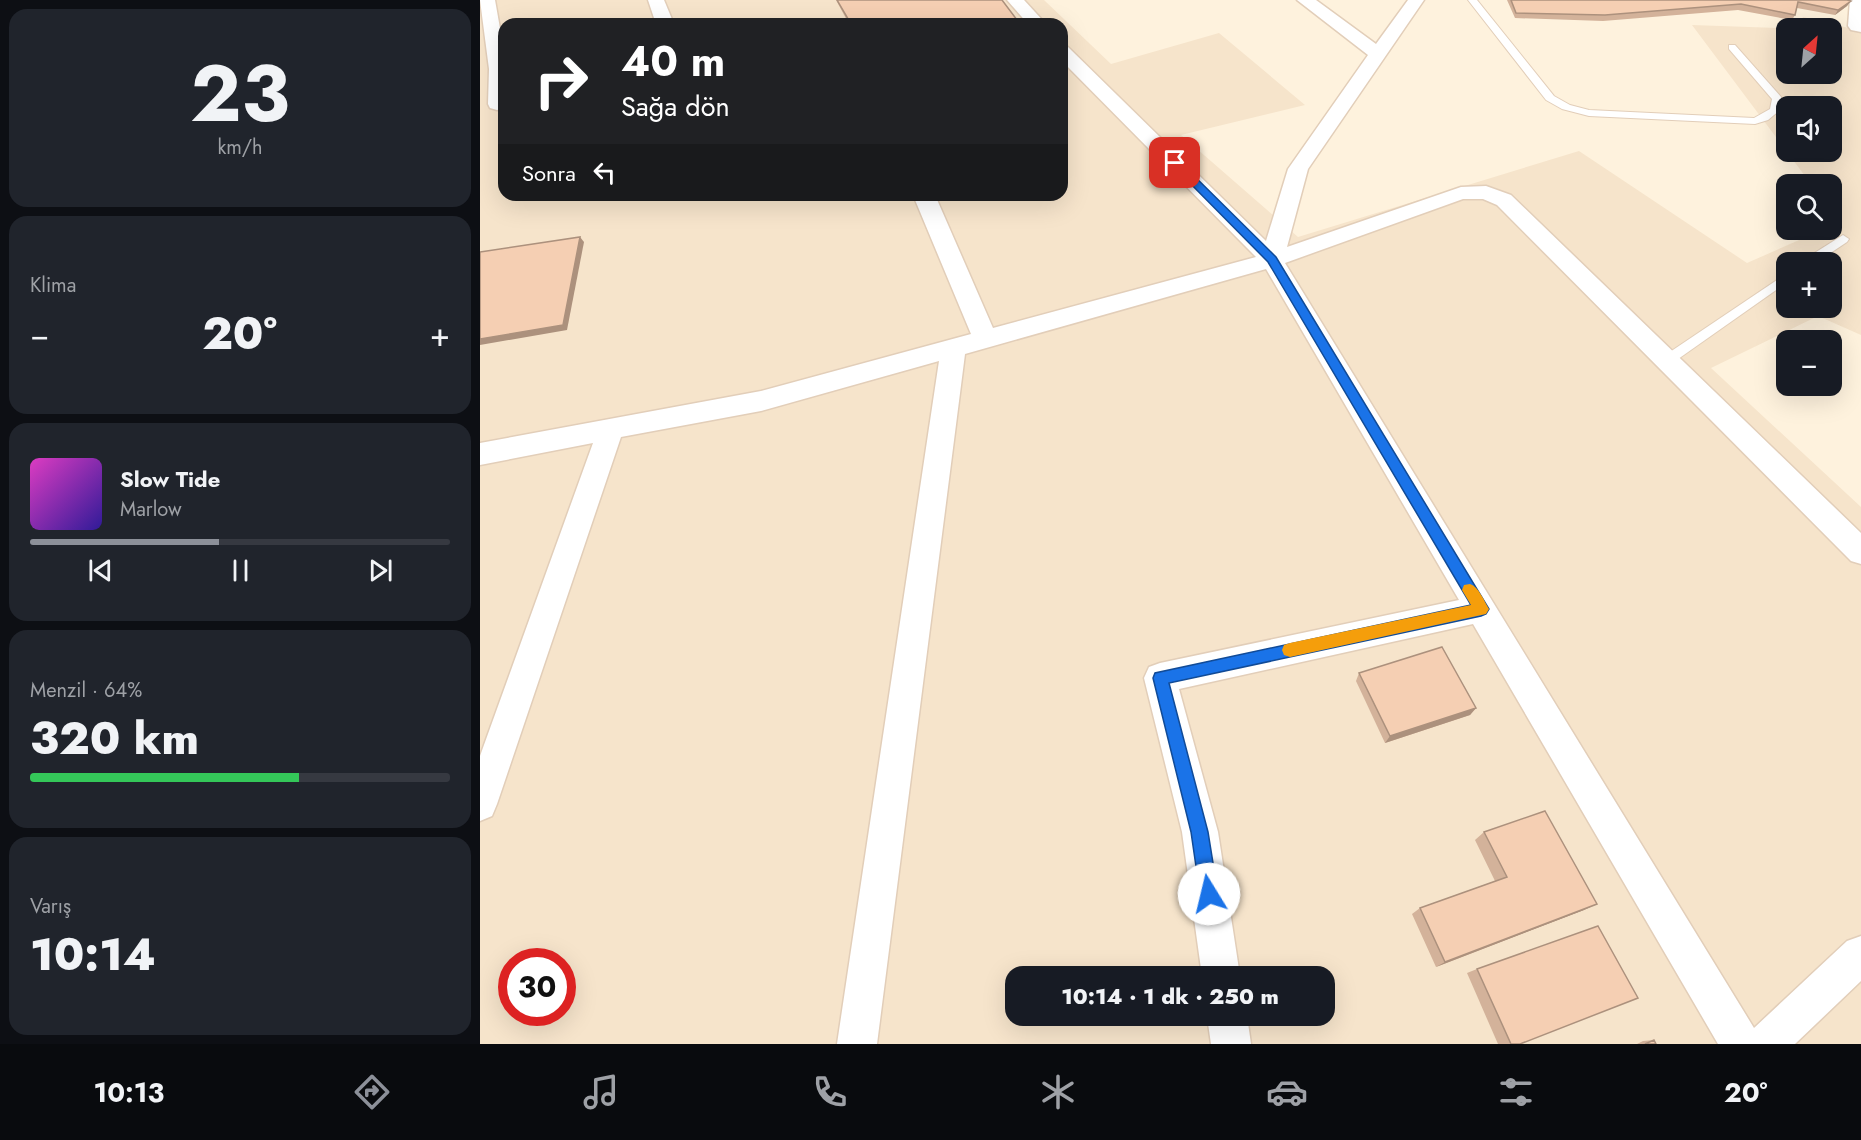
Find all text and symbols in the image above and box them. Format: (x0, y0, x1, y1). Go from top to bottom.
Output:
north arrow (1776, 18, 1842, 84)
map controls (1776, 18, 1842, 396)
text: 40 m (621, 31, 725, 92)
text: 23 (190, 38, 290, 150)
icon: right (522, 42, 600, 120)
text: Sağa dön (621, 87, 730, 126)
button: sound (1776, 96, 1842, 162)
text: km/h (217, 133, 263, 162)
pin (1149, 137, 1200, 188)
icon: arrive (1158, 146, 1191, 179)
icon: left (588, 156, 621, 189)
text: Sonra (522, 157, 576, 189)
button: search (1776, 174, 1842, 240)
button: + (1776, 252, 1842, 318)
text: Klima (30, 271, 76, 300)
text: 20° (202, 301, 277, 366)
text: − (30, 311, 49, 358)
text: + (430, 311, 450, 358)
button: − (1776, 330, 1842, 396)
text: Slow Tide (120, 463, 220, 495)
text: Marlow (120, 495, 182, 524)
icon: previous (84, 554, 117, 587)
icon: pause (224, 554, 257, 587)
icon: next (364, 554, 397, 587)
text: Menzil · 64% (30, 676, 142, 705)
text: 320 km (30, 706, 199, 771)
position arrow (1177, 862, 1241, 926)
text: Varış (30, 892, 71, 921)
text: 10:14 (30, 922, 156, 987)
speed limit sign: 30 (498, 948, 576, 1026)
text: 10:14 · 1 dk · 250 m (1061, 980, 1279, 1012)
icon: directions (351, 1071, 393, 1113)
icon: music (580, 1071, 622, 1113)
icon: phone (809, 1071, 851, 1113)
icon: climate (1037, 1071, 1079, 1113)
icon: car (1266, 1071, 1308, 1113)
icon: filters (1495, 1071, 1537, 1113)
text: 10:13 (93, 1073, 164, 1112)
text: 20° (1724, 1073, 1768, 1112)

